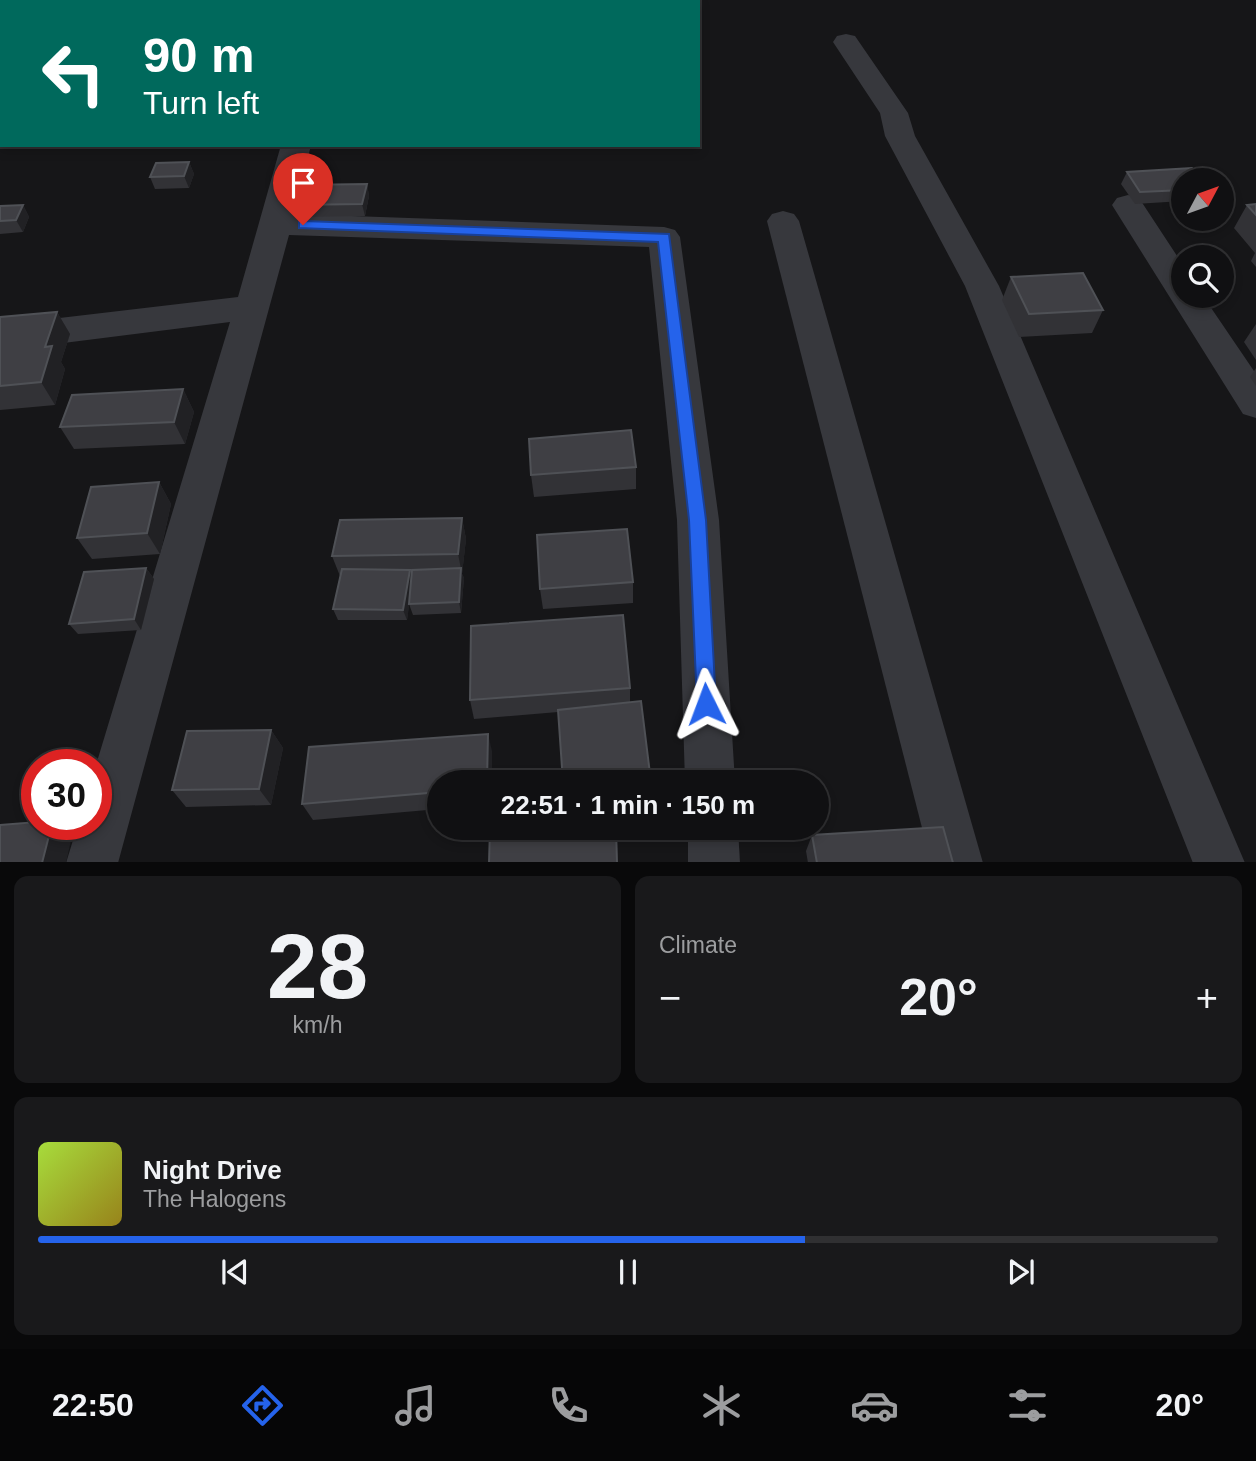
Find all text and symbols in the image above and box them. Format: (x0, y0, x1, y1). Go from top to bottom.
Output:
icon: left (28, 28, 119, 119)
text: 90 m (143, 28, 255, 82)
text: Turn left (143, 85, 259, 121)
pin (273, 153, 333, 225)
icon: arrive (284, 164, 322, 202)
north arrow (1171, 168, 1234, 231)
map controls (1171, 168, 1234, 308)
button: search (1171, 245, 1234, 308)
position arrow (669, 667, 743, 741)
speed limit sign: 30 (21, 749, 112, 840)
text: 22:51 · 1 min · 150 m (501, 790, 755, 820)
text: 28 (267, 916, 368, 1017)
text: Climate (659, 932, 737, 958)
text: 20° (899, 968, 978, 1026)
text: − (659, 977, 681, 1019)
text: + (1196, 977, 1218, 1019)
text: km/h (293, 1012, 342, 1038)
text: Night Drive (143, 1155, 282, 1185)
text: The Halogens (143, 1186, 286, 1212)
icon: previous (216, 1253, 254, 1291)
icon: pause (609, 1253, 647, 1291)
icon: next (1002, 1253, 1040, 1291)
icon: directions (238, 1381, 287, 1430)
icon: music (391, 1381, 440, 1430)
icon: phone (544, 1381, 593, 1430)
icon: climate (697, 1381, 746, 1430)
icon: car (850, 1381, 899, 1430)
icon: filters (1003, 1381, 1052, 1430)
text: 22:50 (52, 1387, 134, 1423)
text: 20° (1156, 1387, 1204, 1423)

